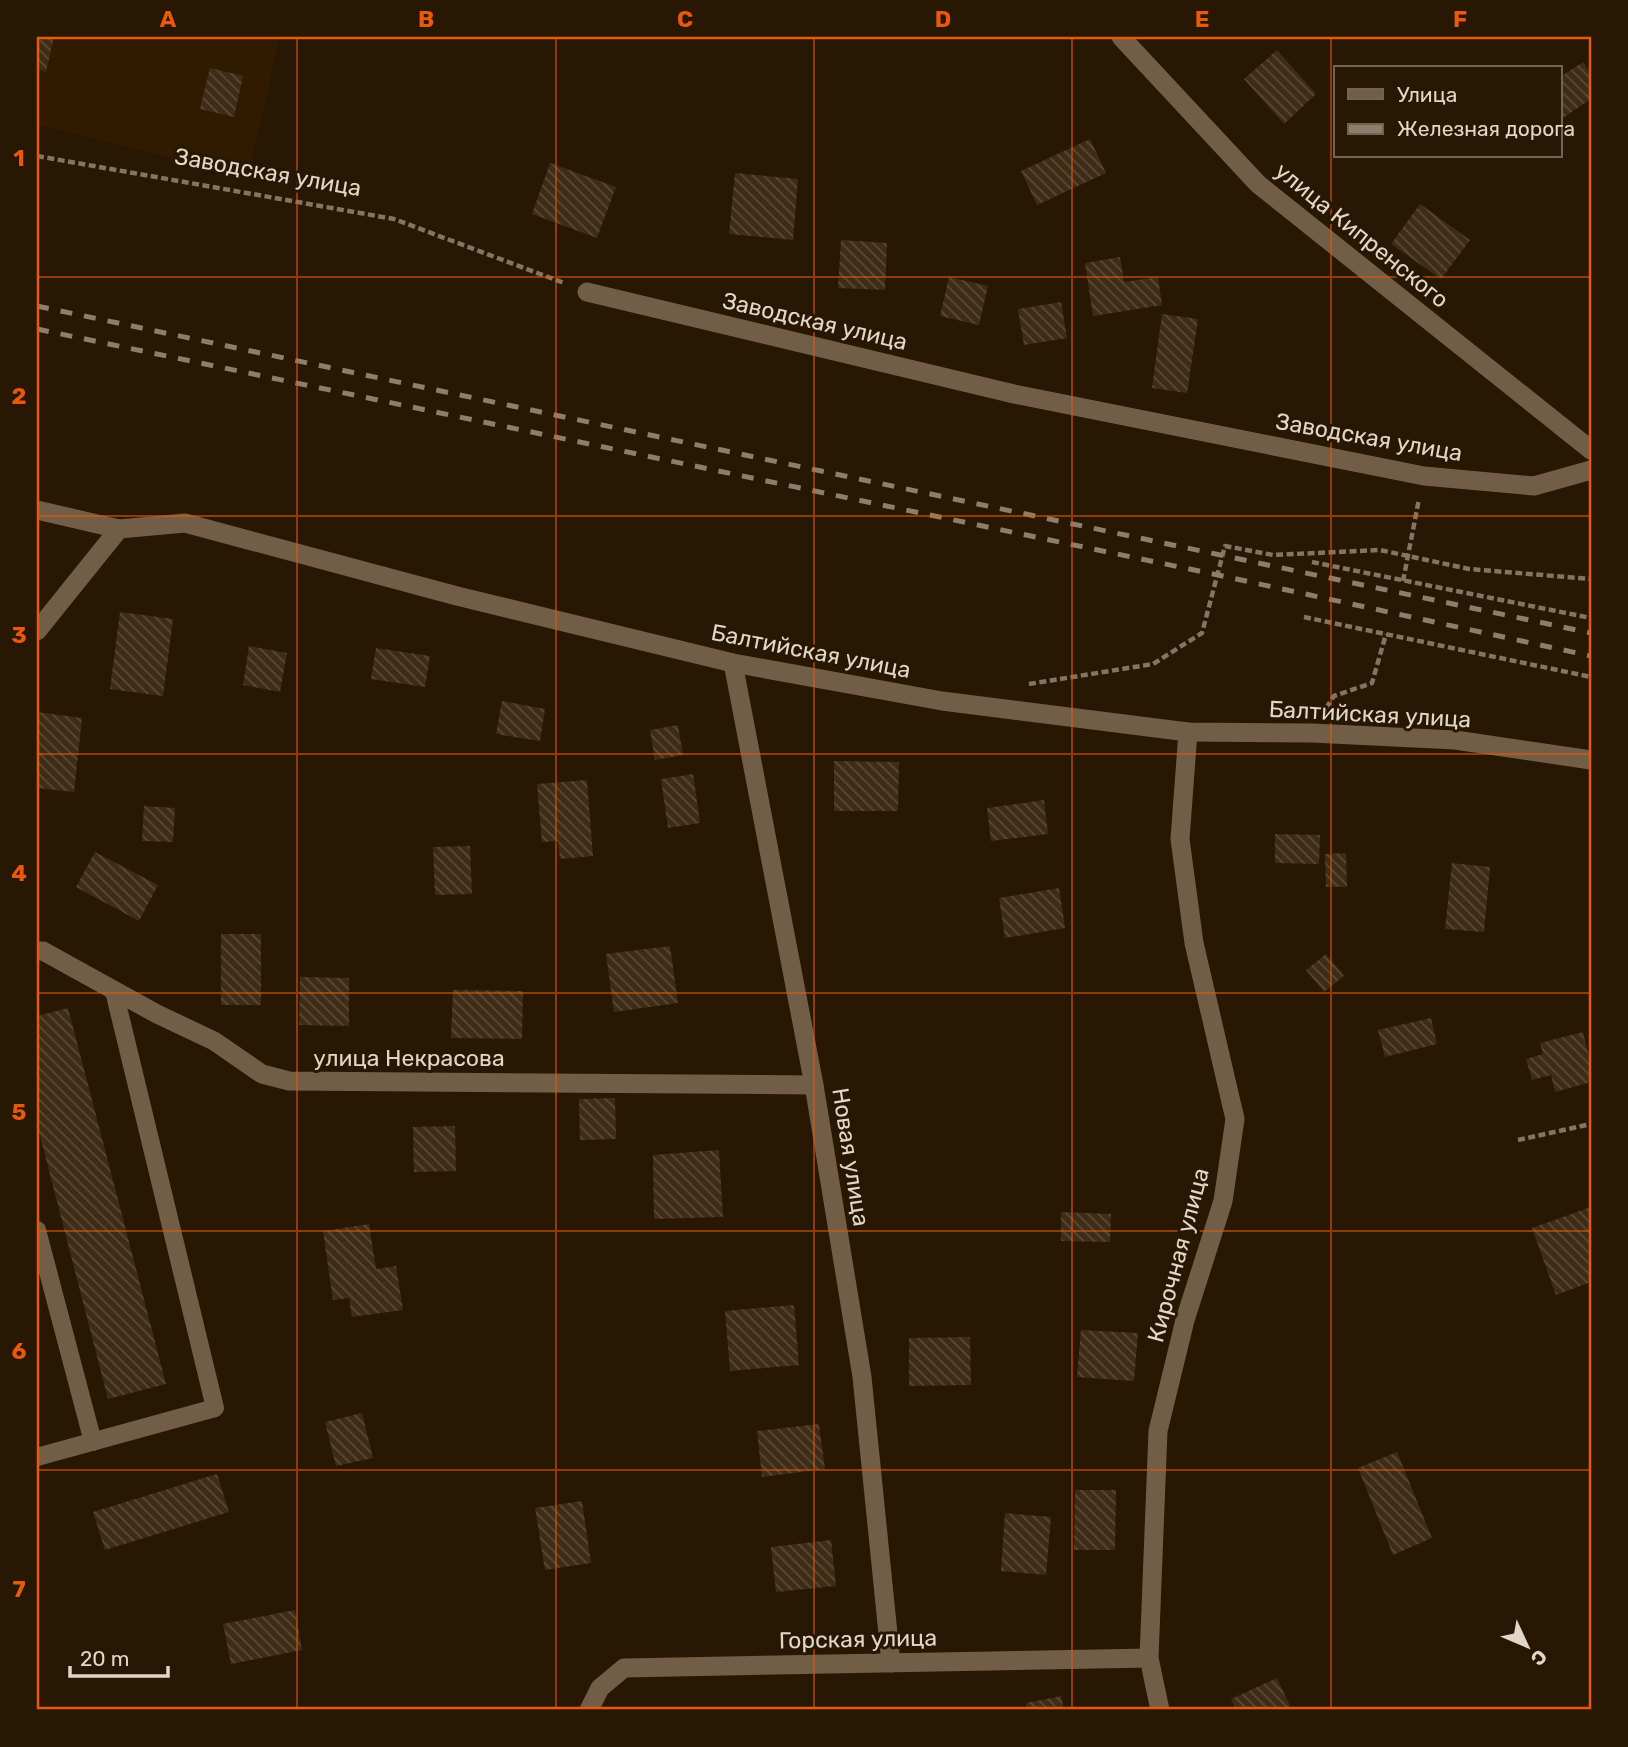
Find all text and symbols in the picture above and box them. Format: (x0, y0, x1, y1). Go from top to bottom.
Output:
text: A (160, 5, 177, 33)
text: B (418, 5, 434, 33)
text: C (677, 5, 693, 33)
text: D (935, 5, 951, 33)
text: E (1195, 5, 1209, 33)
text: F (1453, 5, 1467, 33)
legend (1334, 66, 1562, 158)
text: Улица (1397, 82, 1457, 107)
text: Железная дорога (1397, 116, 1575, 141)
street label: Заводская улица (173, 142, 363, 202)
text: 1 (13, 144, 25, 172)
street label: улица Кипренского (1270, 156, 1454, 314)
street label: Заводская улица (720, 286, 910, 356)
text: 2 (12, 382, 26, 410)
street label: Заводская улица (1274, 407, 1464, 467)
street label: Балтийская улица (709, 618, 913, 684)
text: 3 (11, 621, 27, 649)
street label: Балтийская улица (1268, 695, 1472, 733)
text: 4 (11, 859, 27, 887)
street label: улица Некрасова (313, 1044, 505, 1072)
street label: Новая улица (826, 1086, 876, 1228)
text: 5 (12, 1098, 27, 1126)
street label: Кирочная улица (1141, 1165, 1215, 1345)
text: 6 (12, 1337, 27, 1365)
text: 7 (12, 1575, 26, 1603)
north arrow (1492, 1610, 1562, 1680)
street label: Горская улица (779, 1624, 937, 1654)
scale bar (70, 1635, 168, 1679)
text: С (1526, 1645, 1552, 1670)
text: 20 m (80, 1646, 129, 1671)

